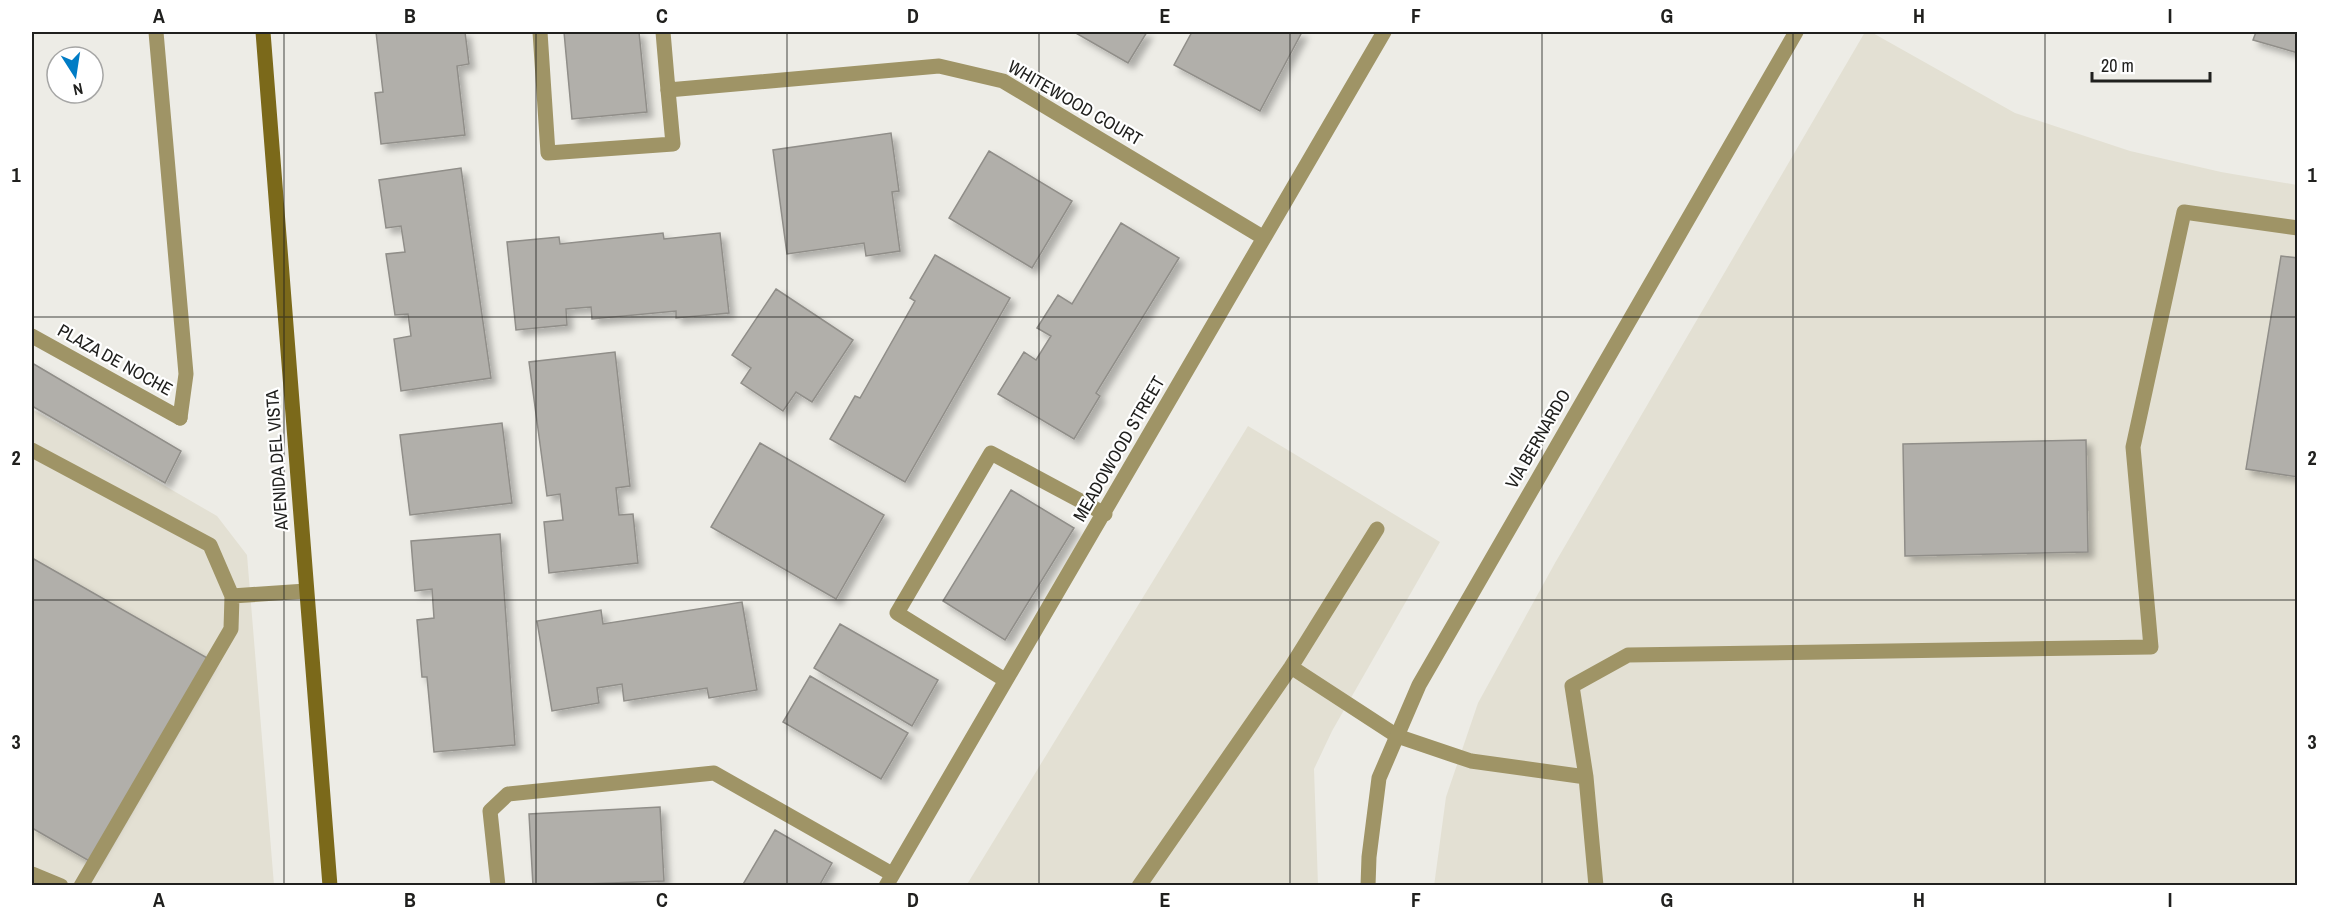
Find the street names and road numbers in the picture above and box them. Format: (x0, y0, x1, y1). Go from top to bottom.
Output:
street label: WHITEWOOD COURT (1003, 54, 1147, 151)
street label: PLAZA DE NOCHE (53, 318, 177, 402)
street label: MEADOWOOD STREET (1067, 371, 1170, 526)
street label: VIA BERNARDO (1499, 385, 1576, 493)
street label: AVENIDA DEL VISTA (259, 389, 294, 532)

